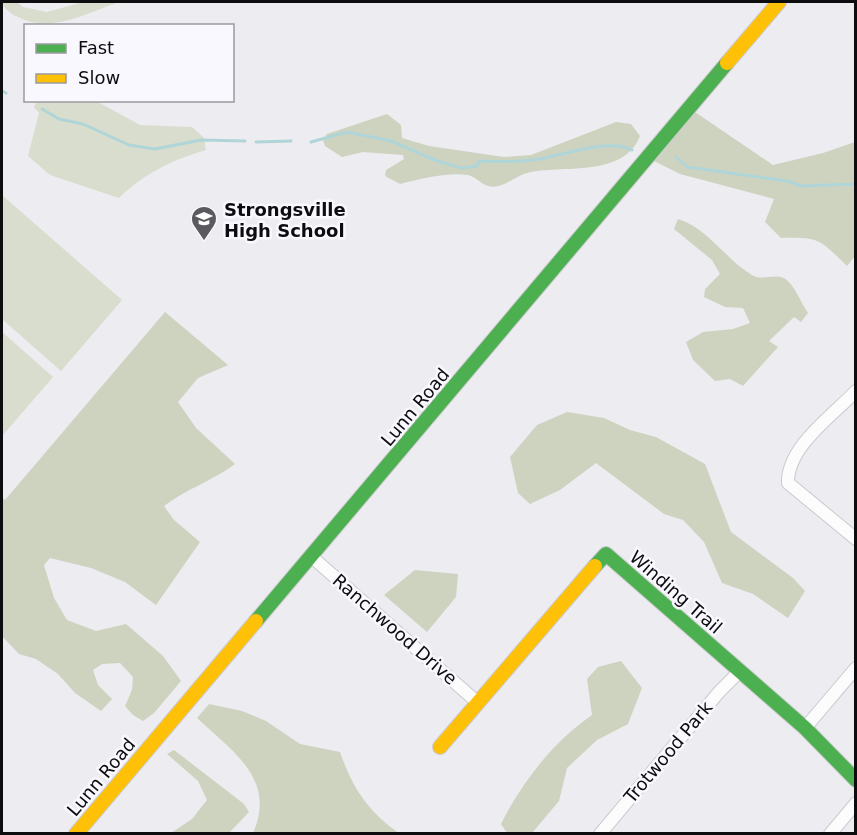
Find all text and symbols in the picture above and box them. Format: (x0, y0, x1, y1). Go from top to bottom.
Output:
legend (24, 24, 234, 102)
text: Fast (78, 37, 114, 58)
text: Slow (78, 67, 120, 88)
place label: Strongsville High School (224, 199, 346, 241)
school or university icon: Strongsville High School (189, 204, 219, 242)
street label: Lunn Road (376, 364, 454, 450)
street label: Winding Trail (625, 546, 727, 638)
street label: Ranchwood Drive (329, 569, 461, 689)
street label: Trotwood Park (619, 696, 717, 808)
street label: Lunn Road (62, 734, 140, 820)

